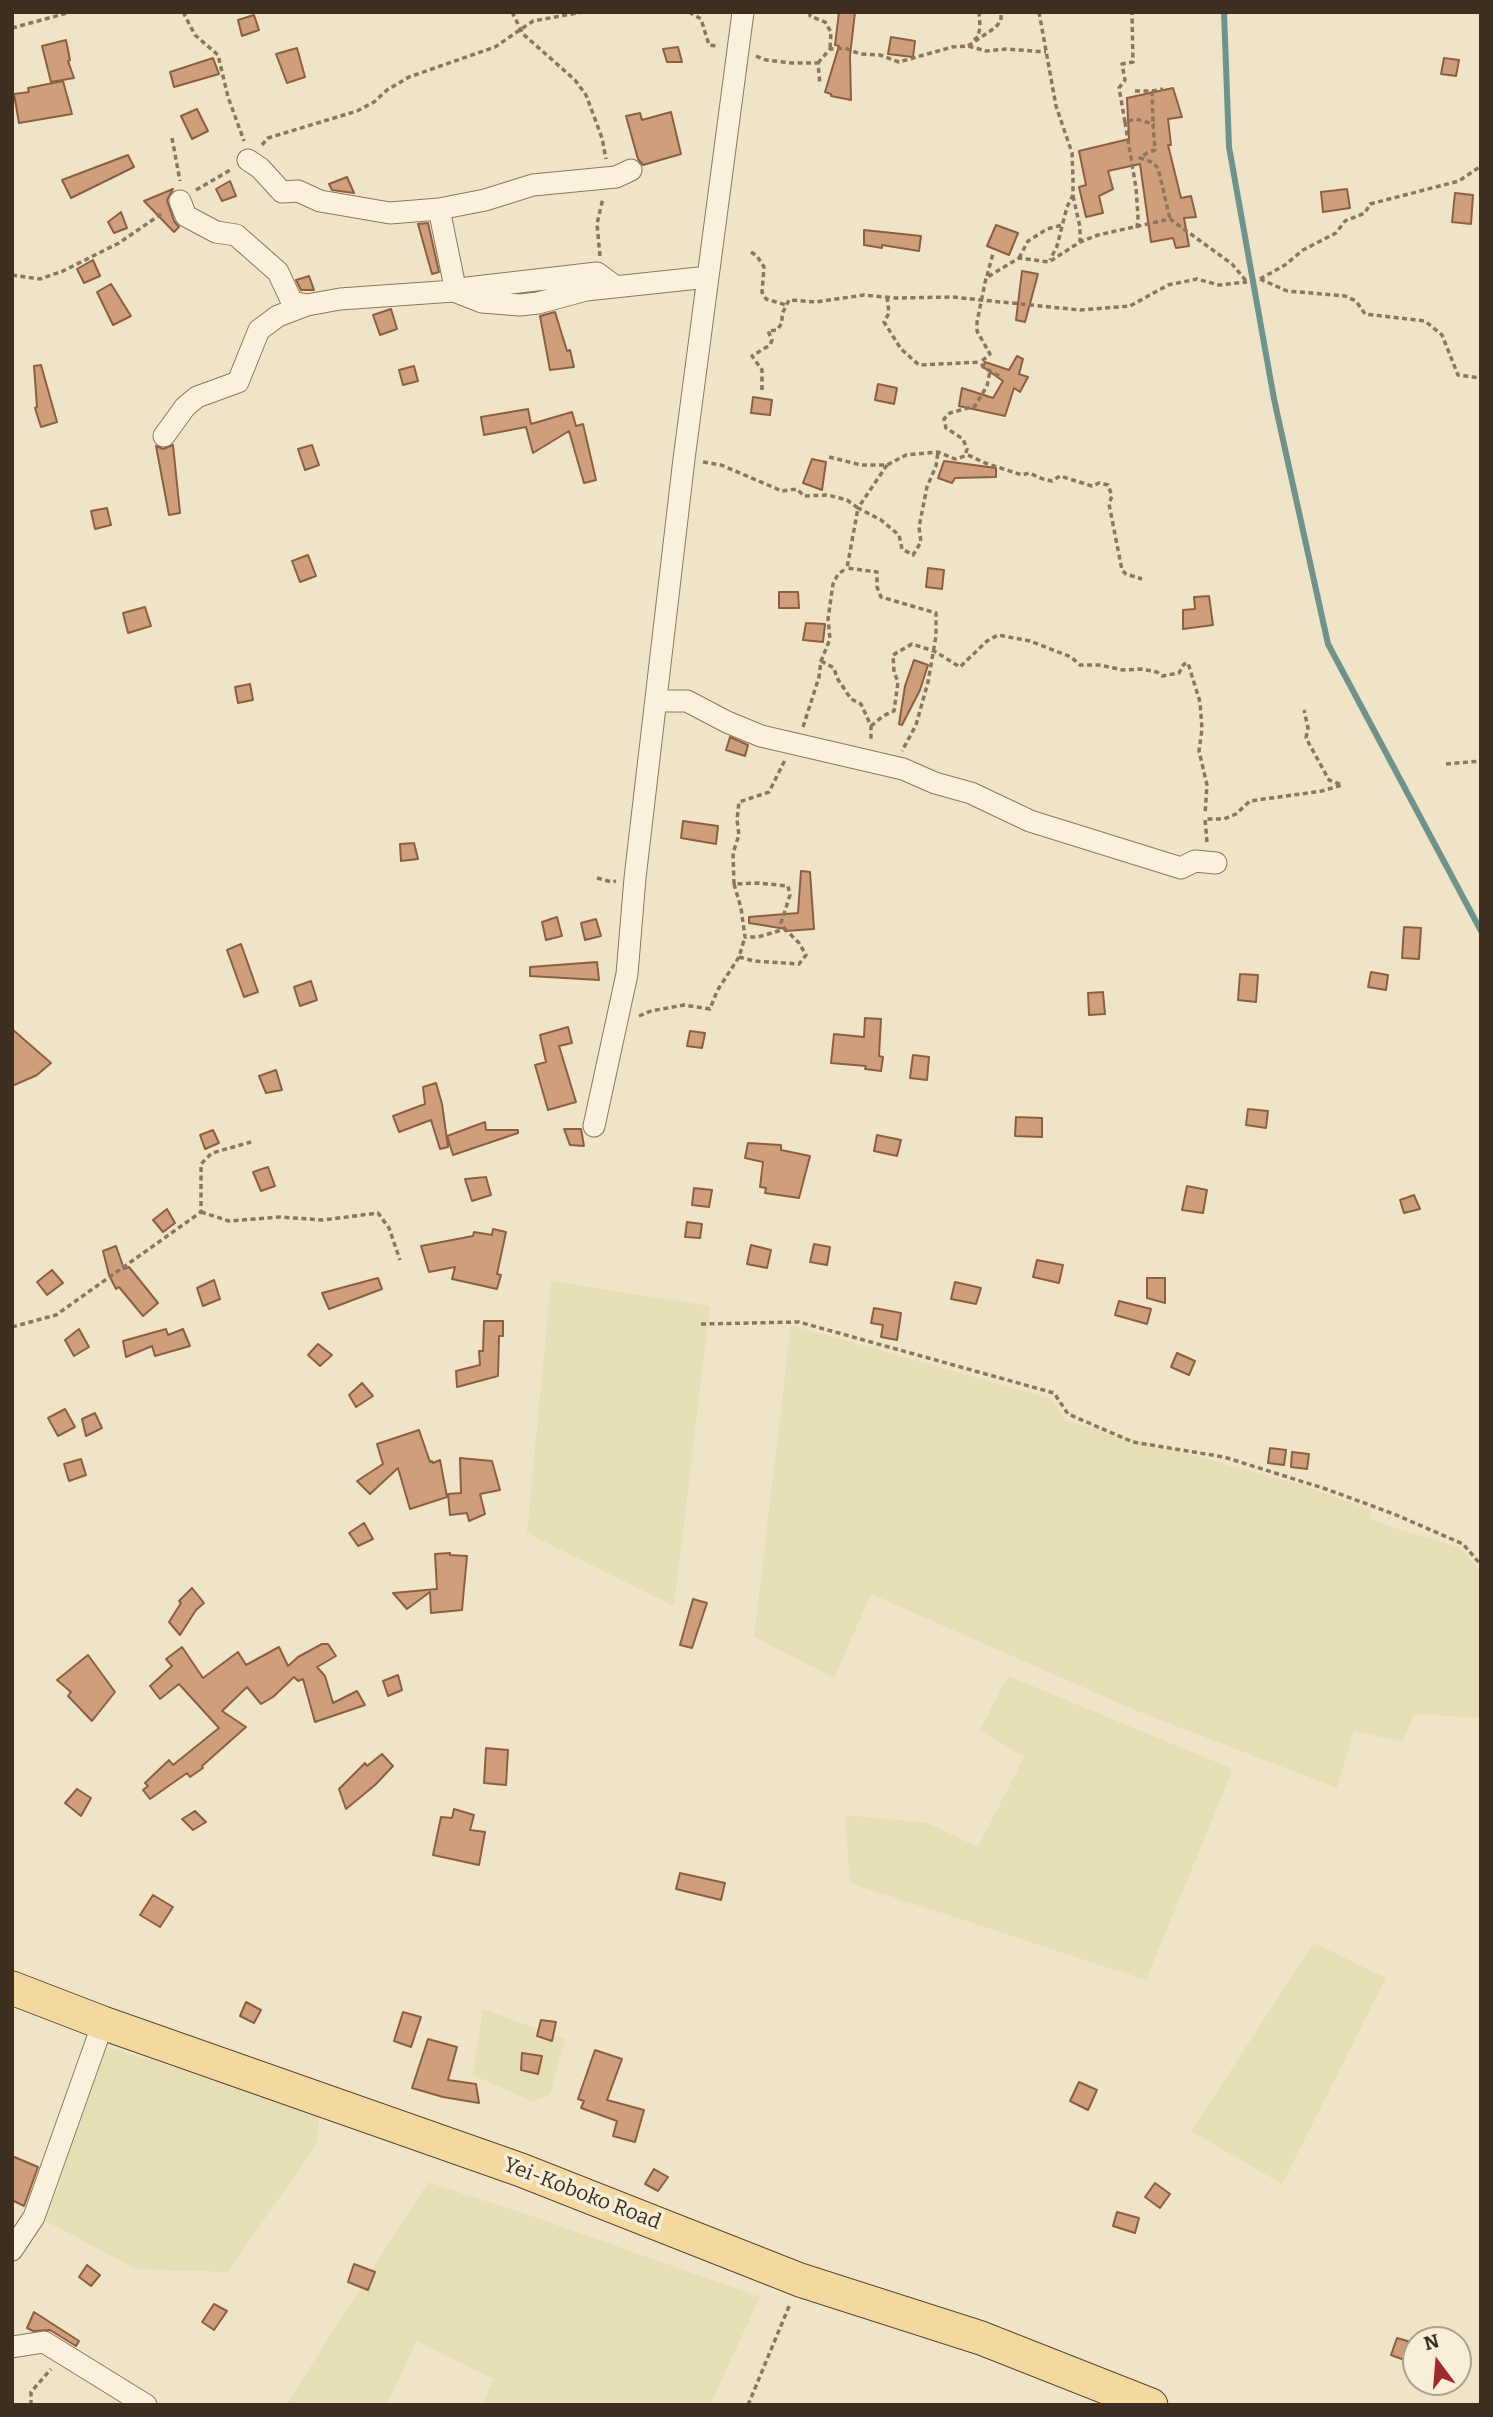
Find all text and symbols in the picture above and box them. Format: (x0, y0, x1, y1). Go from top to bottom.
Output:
street label: Yei-Koboko Road (500, 2152, 664, 2236)
north arrow (1402, 2326, 1472, 2396)
text: N (1421, 2329, 1442, 2355)

